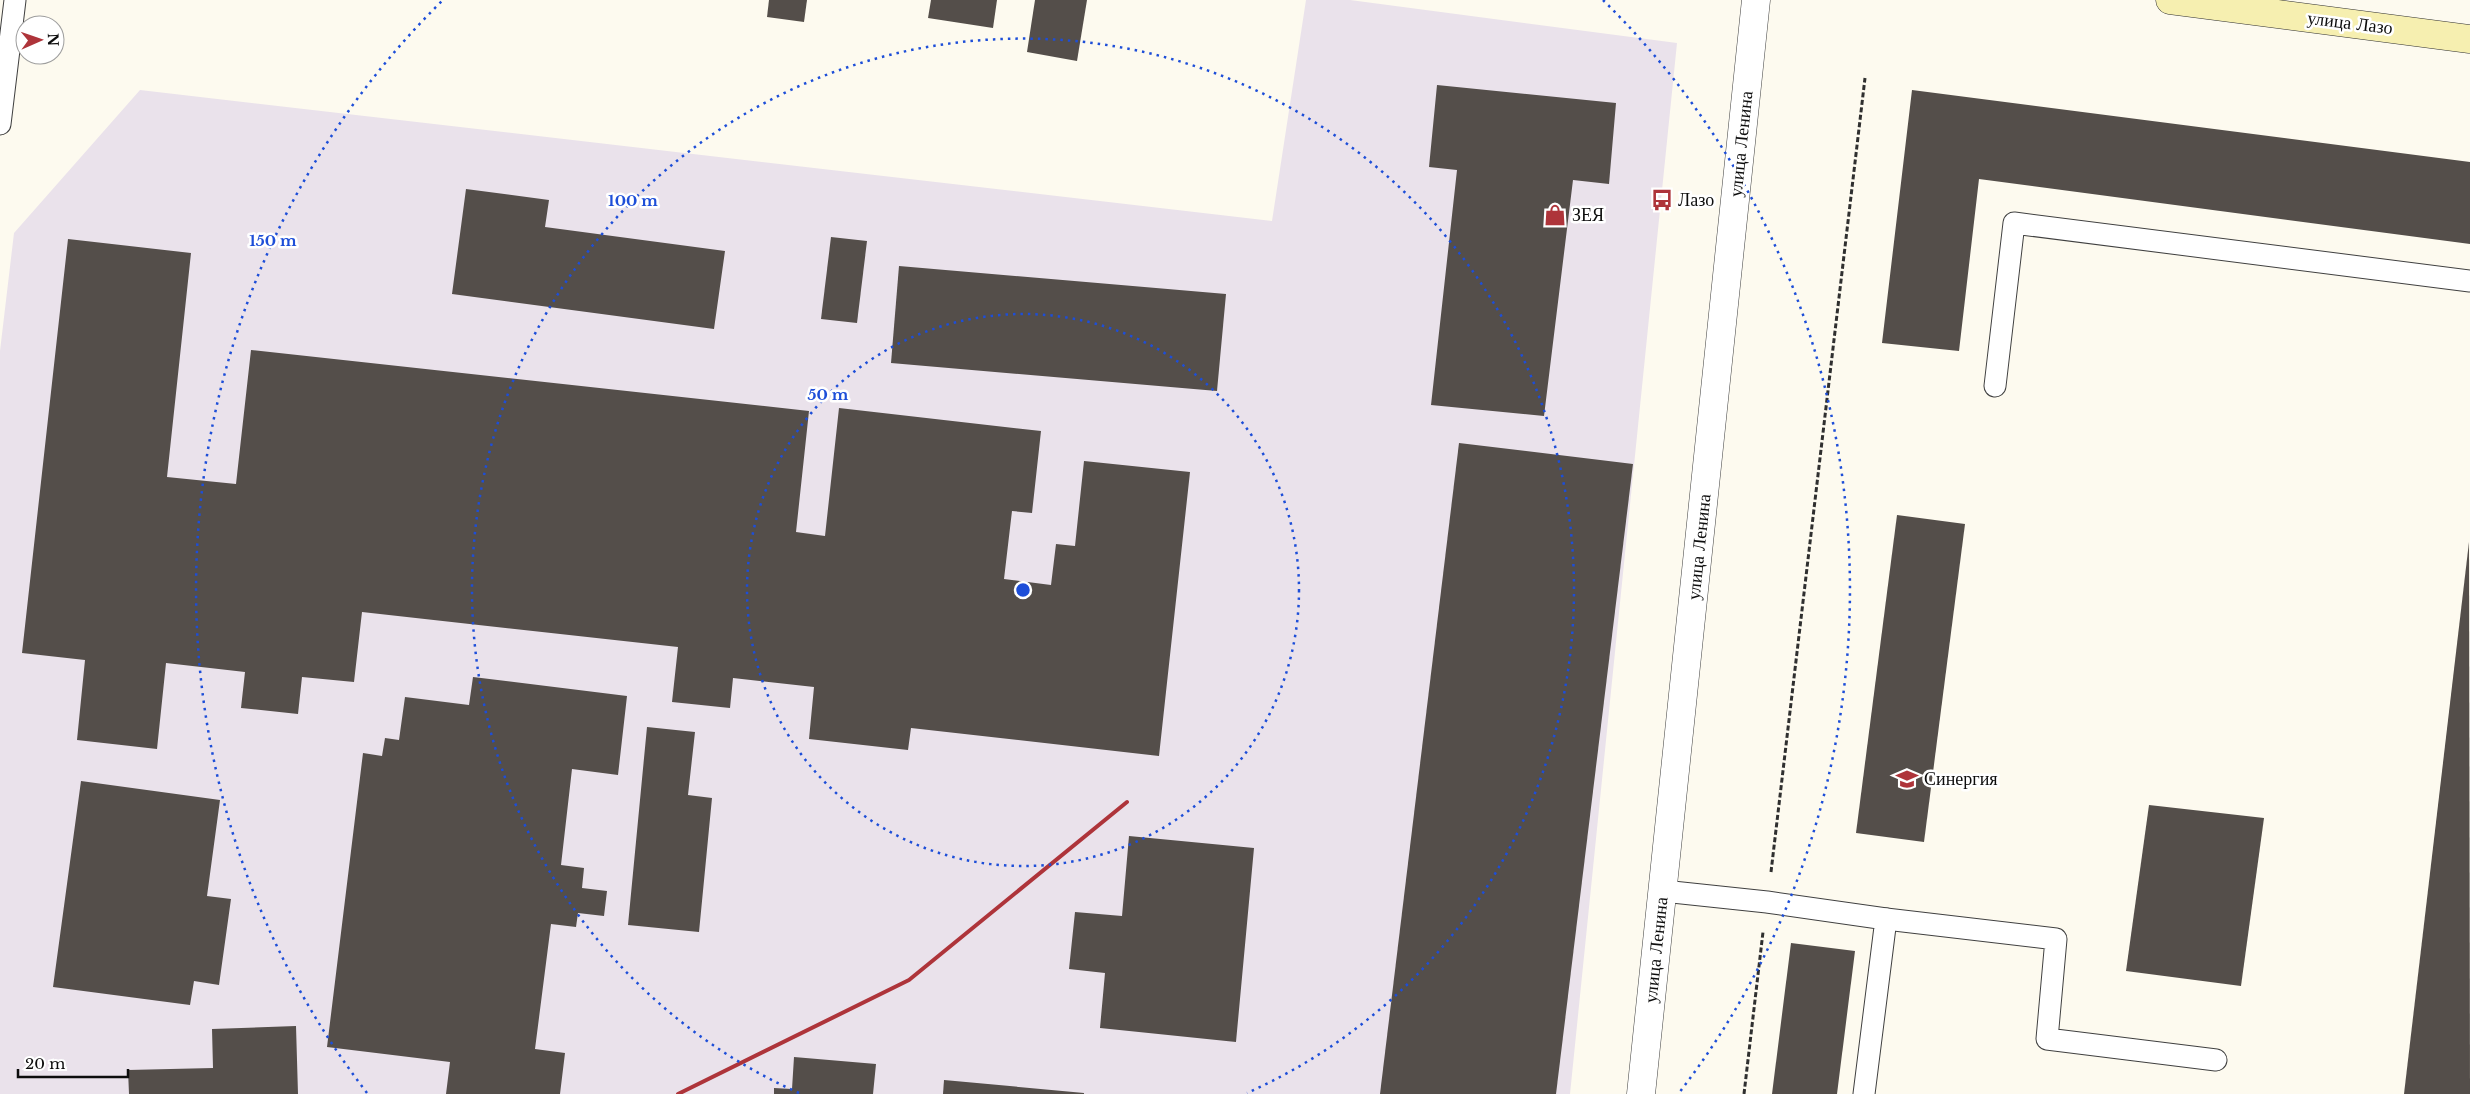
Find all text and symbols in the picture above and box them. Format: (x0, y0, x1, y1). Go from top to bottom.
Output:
street label: улица Лазо (2306, 7, 2394, 39)
north arrow (15, 15, 65, 65)
text: N (44, 33, 62, 46)
street label: улица Ленина (1724, 90, 1758, 198)
bus stop icon: Лазо (1649, 187, 1675, 213)
place label: Лазо (1678, 189, 1714, 211)
text: 100 m (608, 191, 658, 210)
shop icon: ЗЕЯ (1542, 202, 1568, 228)
place label: ЗЕЯ (1572, 204, 1604, 226)
text: 150 m (249, 231, 297, 250)
text: 50 m (808, 385, 849, 404)
street label: улица Ленина (1682, 493, 1716, 601)
centre of rings (1014, 581, 1032, 599)
school or university icon: Синергия (1894, 766, 1920, 792)
place label: Синергия (1924, 768, 1998, 790)
street label: улица Ленина (1639, 896, 1673, 1004)
scale bar (18, 1046, 128, 1078)
text: 20 m (25, 1054, 65, 1073)

